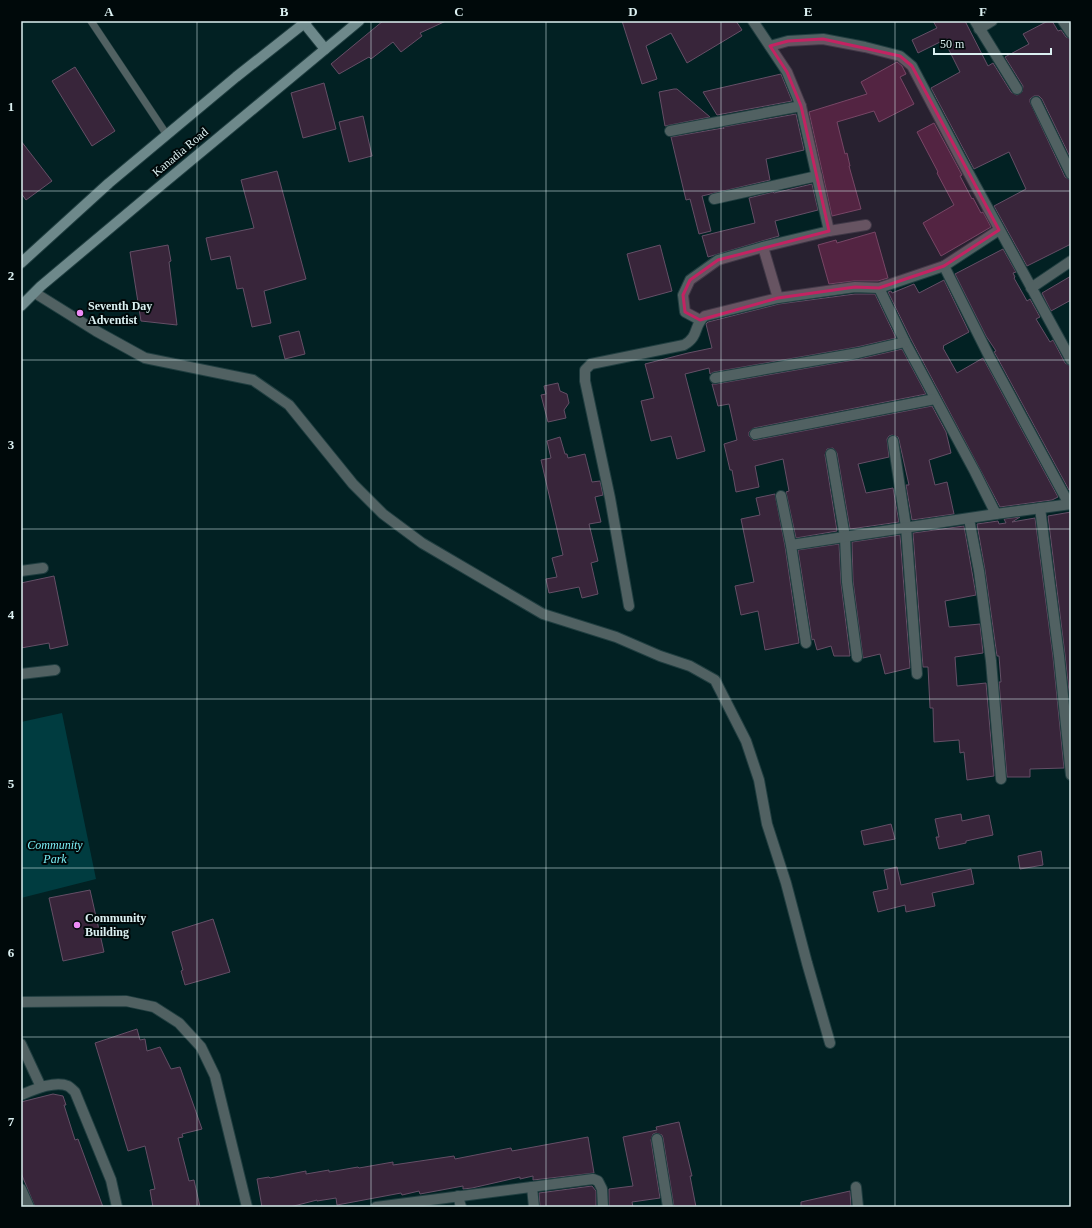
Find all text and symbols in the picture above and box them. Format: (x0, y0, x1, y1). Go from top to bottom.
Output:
text: A (104, 4, 114, 19)
text: B (280, 4, 289, 19)
text: C (454, 4, 464, 19)
text: D (628, 4, 638, 19)
text: E (804, 4, 812, 19)
text: F (979, 4, 987, 19)
scale bar (934, 30, 1051, 56)
text: 50 m (940, 37, 965, 51)
text: 1 (8, 99, 14, 114)
street label: Kanadia Road (149, 125, 211, 179)
text: 2 (8, 268, 14, 283)
place label: Seventh Day Adventist (88, 299, 152, 327)
marker: Seventh Day Adventist (75, 308, 85, 318)
text: 3 (8, 437, 15, 452)
text: 4 (8, 607, 15, 622)
text: 5 (8, 776, 15, 791)
park label: Community Park (27, 838, 83, 866)
place label: Community Building (85, 911, 146, 939)
marker: Community Building (72, 920, 82, 930)
text: 6 (8, 945, 15, 960)
text: 7 (8, 1114, 15, 1129)

